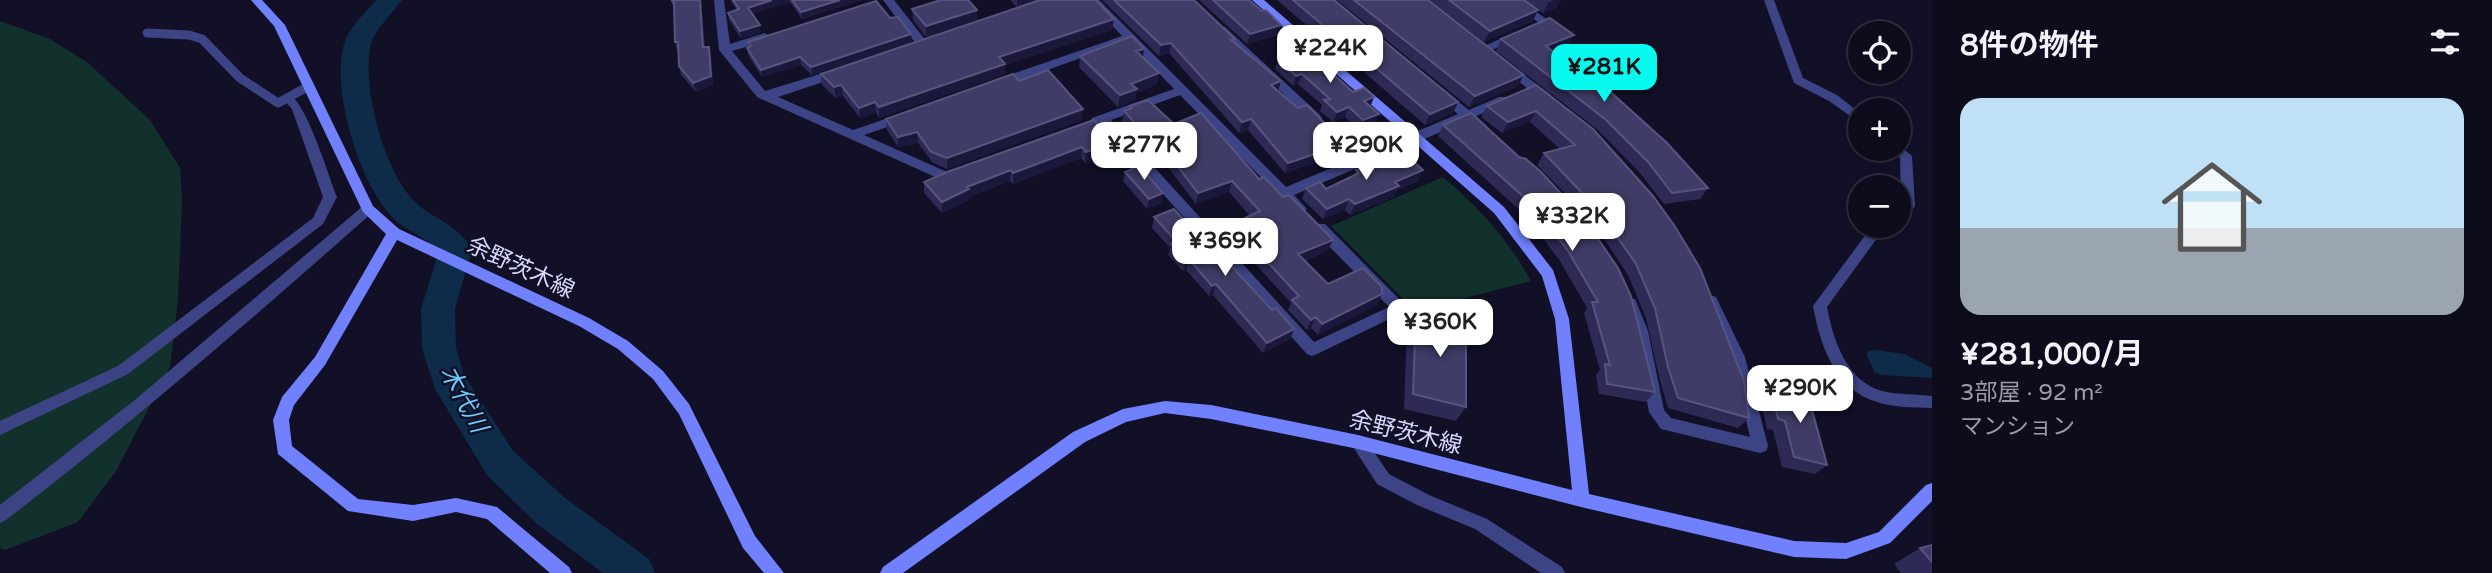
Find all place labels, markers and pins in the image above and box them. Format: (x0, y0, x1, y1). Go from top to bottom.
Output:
pin: ¥224K (1281, 25, 1379, 85)
pin: ¥281K (1555, 44, 1653, 104)
pin: ¥277K (1095, 122, 1193, 182)
pin: ¥290K (1317, 122, 1415, 182)
pin: ¥332K (1523, 194, 1621, 253)
pin: ¥369K (1176, 218, 1274, 278)
pin: ¥360K (1391, 300, 1489, 359)
pin: ¥290K (1751, 366, 1849, 425)

